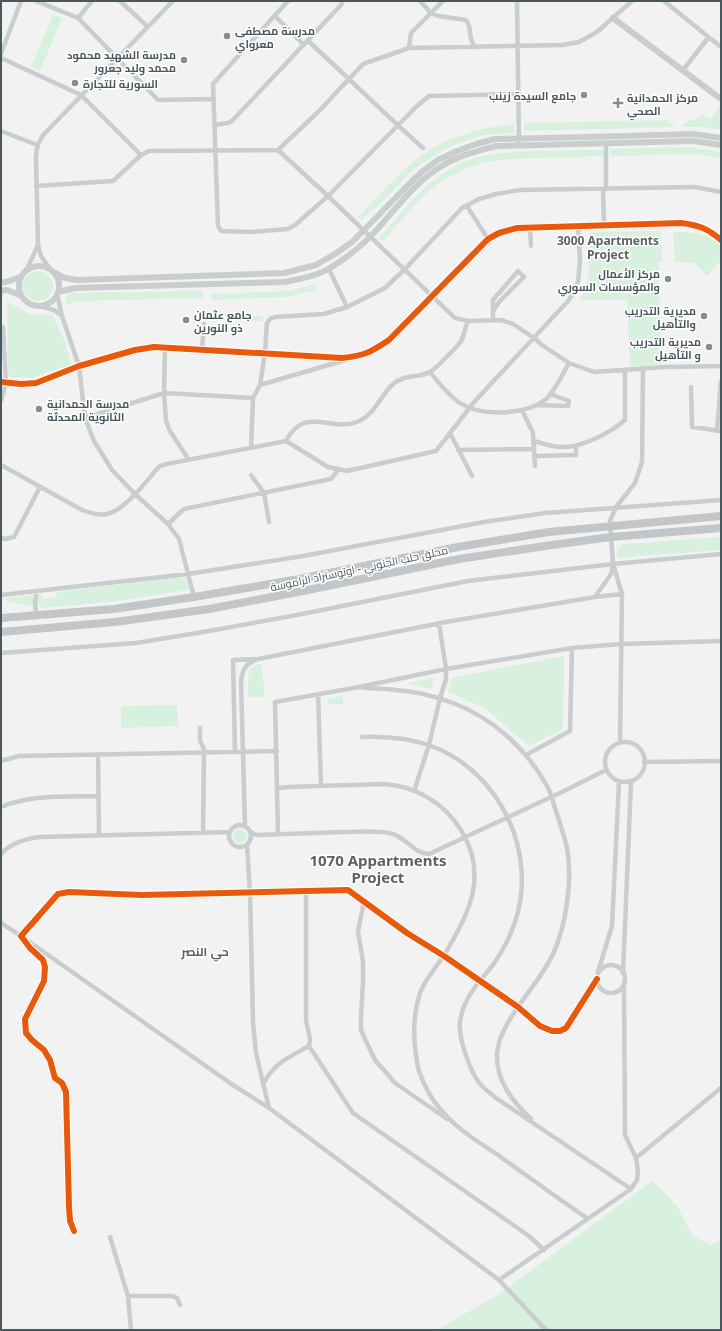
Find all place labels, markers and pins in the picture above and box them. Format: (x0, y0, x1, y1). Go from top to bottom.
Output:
place label: مدرسة مصطفى معرواي (235, 23, 315, 54)
marker: مدرسة مصطفى معرواي (222, 31, 232, 41)
place label: مدرسة الشهيد محمود محمد وليد جعرور (67, 47, 176, 76)
marker: مدرسة الشهيد محمود محمد وليد جعرور (179, 55, 189, 65)
place label: السورية للتجارة (83, 76, 158, 92)
marker: السورية للتجارة (70, 78, 80, 88)
place label: جامع السيدة زينب (489, 88, 576, 104)
marker: جامع السيدة زينب (579, 90, 589, 100)
place label: مركز الحمدانية الصحي (627, 90, 698, 121)
marker: مركز الحمدانية الصحي (612, 97, 624, 109)
place label: مركز الأعمال والمؤسسات السوري (558, 266, 660, 297)
marker: مركز الأعمال والمؤسسات السوري (663, 274, 673, 284)
place label: مديرية التدريب والتأهيل (625, 303, 696, 332)
place label: جامع عثمان ذو النورين (194, 307, 252, 336)
marker: مديرية التدريب والتأهيل (699, 311, 709, 321)
marker: جامع عثمان ذو النورين (181, 315, 191, 325)
place label: مديرية التدريب و التأهيل (630, 334, 701, 363)
marker: مديرية التدريب و التأهيل (704, 342, 714, 352)
place label: مدرسة الحمدانية الثانوية المحدثة (47, 396, 129, 425)
marker: مدرسة الحمدانية الثانوية المحدثة (34, 404, 44, 414)

